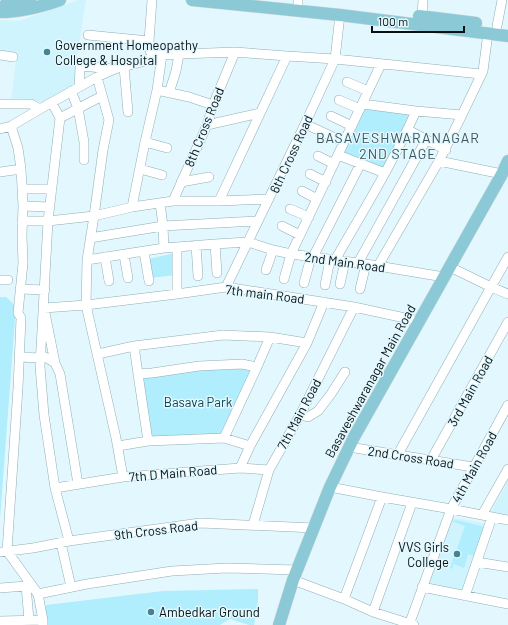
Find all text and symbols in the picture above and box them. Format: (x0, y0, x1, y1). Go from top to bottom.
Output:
scale bar (372, 8, 464, 34)
text: 100 m (378, 14, 408, 28)
place label: Government Homeopathy College & Hospital (55, 37, 198, 68)
marker: Government Homeopathy College & Hospital (42, 47, 52, 57)
street label: 8th Cross Road (181, 85, 227, 169)
street label: 6th Cross Road (266, 112, 316, 196)
district label: BASAVESHWARANAGAR 2ND STAGE (316, 129, 480, 162)
street label: 2nd Main Road (304, 248, 386, 276)
street label: 7th main Road (225, 281, 305, 307)
street label: Basaveshwaranagar Main Road (321, 302, 419, 460)
street label: 3rd Main Road (444, 353, 496, 429)
street label: 7th Main Road (274, 376, 324, 452)
park label: Basava Park (164, 394, 233, 410)
street label: 4th Main Road (448, 429, 500, 505)
street label: 2nd Cross Road (367, 442, 455, 472)
street label: 7th D Main Road (128, 461, 218, 485)
street label: 9th Cross Road (113, 517, 199, 543)
place label: VVS Girls College (398, 539, 449, 570)
marker: VVS Girls College (452, 549, 462, 559)
place label: Ambedkar Ground (159, 604, 260, 620)
marker: Ambedkar Ground (146, 607, 156, 617)

